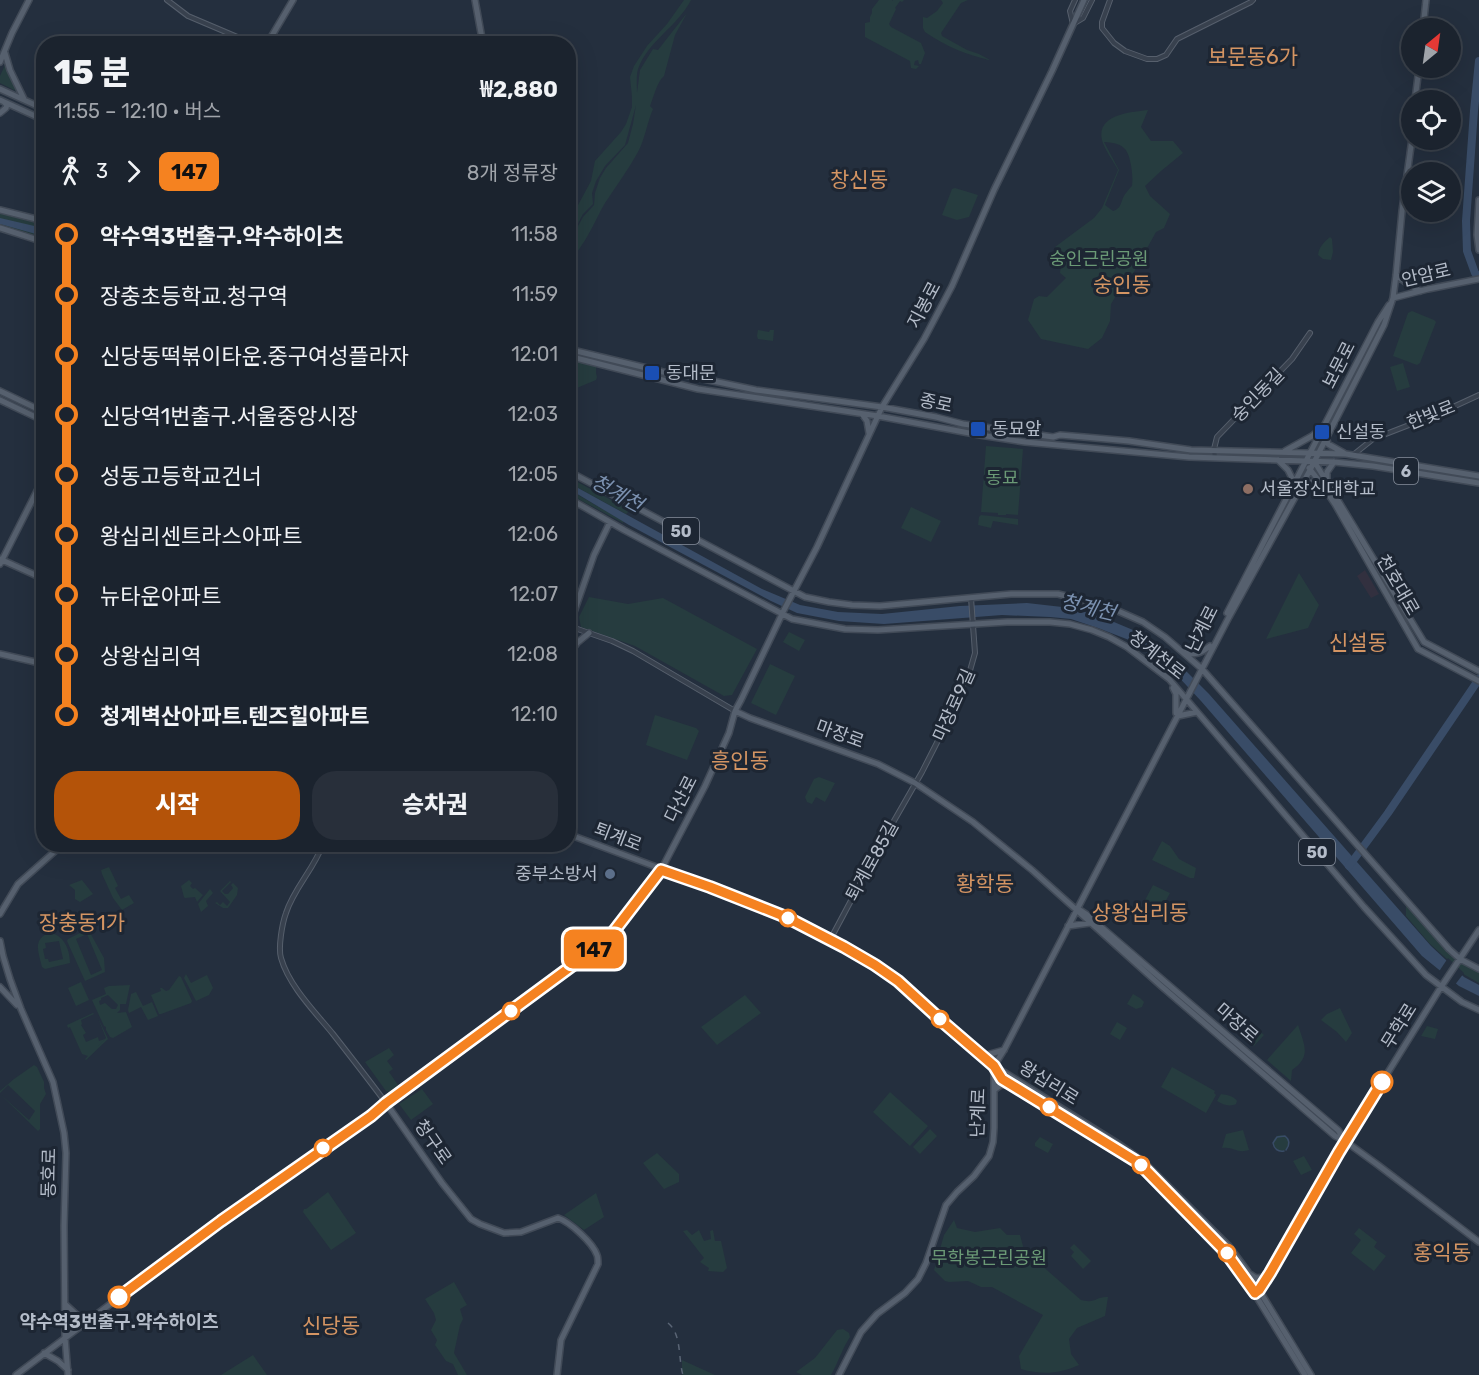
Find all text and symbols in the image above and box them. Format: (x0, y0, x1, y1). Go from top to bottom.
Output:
north arrow (1401, 18, 1461, 78)
map controls (1401, 18, 1461, 222)
district label: 보문동6가 (1208, 44, 1298, 69)
text: 15 분 (54, 53, 130, 92)
text: ₩2,880 (480, 76, 558, 103)
button: locate (1401, 90, 1461, 150)
text: 11:55 – 12:10 · 버스 (54, 99, 221, 123)
icon: walk (54, 155, 87, 188)
icon: forward (117, 155, 150, 188)
text: 3 (96, 159, 108, 183)
text: 147 (171, 159, 207, 184)
text: 8개 정류장 (467, 161, 558, 185)
button: layers (1401, 162, 1461, 222)
district label: 창신동 (830, 167, 888, 192)
text: 11:58 (511, 222, 558, 246)
text: 약수역3번출구.약수하이츠 (100, 223, 343, 250)
park label: 숭인근린공원 (1049, 248, 1149, 270)
street label: 안암로 (1399, 259, 1453, 291)
district label: 숭인동 (1093, 272, 1151, 297)
street label: 지봉로 (903, 278, 945, 332)
text: 11:59 (512, 282, 558, 306)
text: 장충초등학교.청구역 (100, 283, 288, 310)
street label: 보문로 (1318, 338, 1360, 392)
text: 12:01 (511, 342, 558, 366)
text: 신당동떡볶이타운.중구여성플라자 (100, 343, 409, 370)
place label: 동대문 (666, 362, 716, 384)
marker: 동대문 (643, 364, 661, 382)
street label: 숭인동길 (1227, 364, 1289, 426)
street label: 종로 (918, 389, 954, 417)
street label: 한빛로 (1404, 395, 1458, 435)
text: 12:03 (508, 402, 558, 426)
text: 신당역1번출구.서울중앙시장 (100, 403, 358, 430)
place label: 동묘앞 (992, 418, 1042, 440)
marker: 동묘앞 (969, 420, 987, 438)
place label: 신설동 (1336, 421, 1386, 443)
marker: 신설동 (1313, 423, 1331, 441)
road number: 6 (1394, 458, 1418, 484)
text: 12:05 (508, 462, 558, 486)
text: 성동고등학교건너 (100, 463, 262, 490)
park label: 동묘 (985, 467, 1019, 489)
water label: 청계천 (587, 469, 649, 518)
place label: 서울장신대학교 (1260, 478, 1376, 500)
marker: 서울장신대학교 (1241, 482, 1255, 496)
road number: 50 (663, 518, 699, 544)
text: 12:06 (508, 522, 558, 546)
text: 왕십리센트라스아파트 (100, 523, 302, 550)
street label: 천호대로 (1372, 551, 1424, 619)
text: 12:07 (510, 582, 558, 606)
text: 뉴타운아파트 (100, 583, 221, 610)
water label: 청계천 (1058, 589, 1120, 625)
street label: 난계로 (1181, 602, 1223, 656)
street label: 청계천로 (1124, 626, 1190, 684)
district label: 신설동 (1329, 630, 1387, 655)
text: 12:08 (507, 642, 558, 666)
text: 상왕십리역 (100, 643, 201, 670)
street label: 마장로9길 (928, 665, 980, 745)
text: 12:10 (511, 702, 558, 726)
text: 청계벽산아파트.텐즈힐아파트 (100, 703, 369, 730)
street label: 마장로 (813, 715, 867, 753)
district label: 흥인동 (711, 748, 769, 773)
button: 시작 (54, 771, 300, 840)
button: 승차권 (312, 771, 558, 840)
street label: 다산로 (660, 772, 702, 826)
street label: 퇴계로85길 (841, 817, 903, 905)
street label: 퇴계로 (591, 818, 645, 856)
road number: 50 (1299, 839, 1335, 865)
place label: 중부소방서 (515, 863, 598, 885)
marker: 중부소방서 (603, 867, 617, 881)
district label: 황학동 (956, 871, 1014, 896)
district label: 상왕십리동 (1092, 900, 1188, 925)
unlabelled marker (779, 909, 797, 927)
district label: 장충동1가 (39, 910, 125, 935)
line badge: 147 (560, 930, 628, 968)
text: 147 (576, 937, 612, 962)
street label: 마장로 (1211, 998, 1263, 1048)
street label: 무학로 (1377, 999, 1421, 1053)
unlabelled marker (502, 1002, 520, 1020)
unlabelled marker (931, 1010, 949, 1028)
street label: 왕십리로 (1015, 1056, 1083, 1110)
unlabelled marker (1371, 1071, 1393, 1093)
street label: 난계로 (966, 1088, 990, 1138)
unlabelled marker (1040, 1098, 1058, 1116)
street label: 청구로 (410, 1115, 456, 1169)
unlabelled marker (314, 1139, 332, 1157)
street label: 동호로 (38, 1148, 60, 1198)
unlabelled marker (1132, 1156, 1150, 1174)
district label: 홍익동 (1413, 1240, 1471, 1265)
unlabelled marker (1218, 1244, 1236, 1262)
park label: 무학봉근린공원 (931, 1247, 1047, 1269)
marker: 약수역3번출구.약수하이츠 (108, 1286, 130, 1308)
place label: 약수역3번출구.약수하이츠 (19, 1311, 219, 1333)
district label: 신당동 (302, 1313, 360, 1338)

